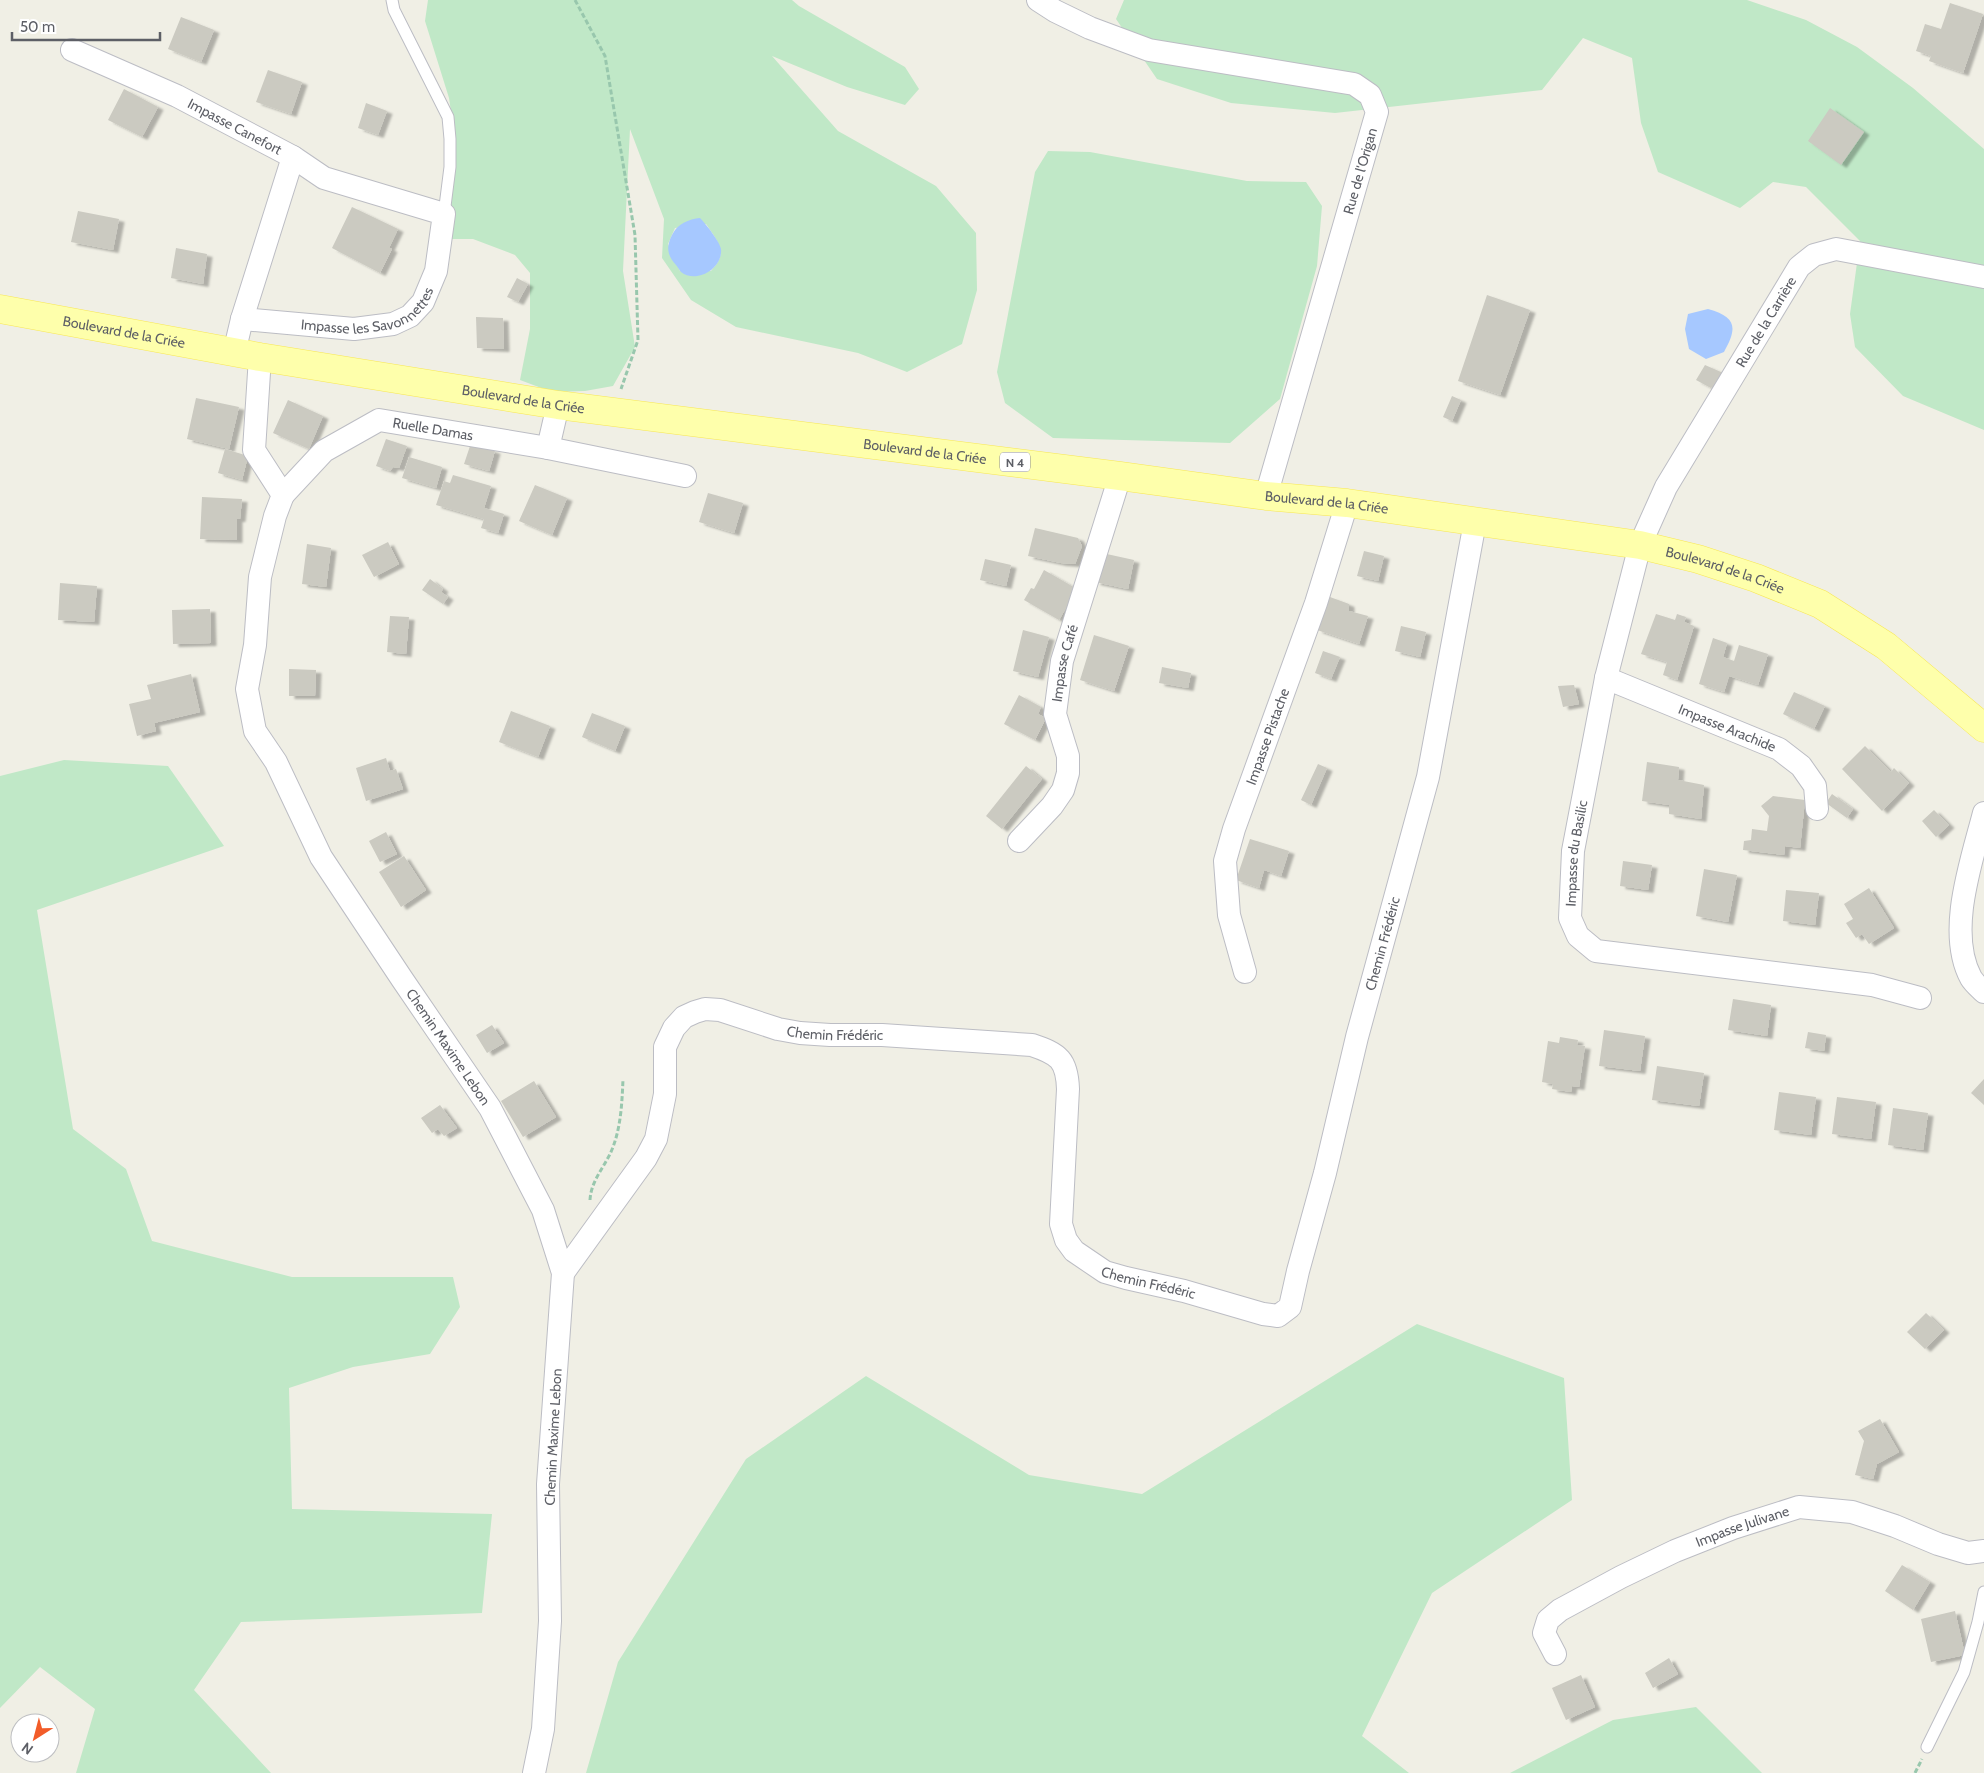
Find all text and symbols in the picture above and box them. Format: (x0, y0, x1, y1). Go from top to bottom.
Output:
scale bar (12, 10, 160, 42)
text: 50 m (20, 18, 55, 36)
street label: Impasse Canefort (185, 94, 285, 159)
street label: Rue de l'Origan (1339, 125, 1381, 216)
street label: Rue de la Carrière (1732, 273, 1800, 371)
street label: Impasse les Savonnettes (300, 284, 437, 338)
street label: Boulevard de la Criée (61, 312, 187, 352)
street label: Boulevard de la Criée (461, 381, 586, 417)
street label: Ruelle Damas (391, 413, 475, 445)
street label: Boulevard de la Criée (862, 435, 988, 468)
road number: N 4 (1000, 452, 1030, 472)
street label: Boulevard de la Criée (1264, 487, 1390, 518)
street label: Boulevard de la Criée (1664, 542, 1787, 598)
street label: Impasse Café (1048, 622, 1082, 703)
street label: Impasse Pistache (1242, 686, 1293, 787)
street label: Impasse Arachide (1676, 700, 1779, 756)
street label: Impasse du Basilic (1562, 799, 1591, 907)
street label: Chemin Frédéric (1361, 895, 1404, 993)
street label: Chemin Maxime Lebon (402, 985, 495, 1109)
street label: Chemin Frédéric (785, 1022, 883, 1044)
street label: Chemin Frédéric (1099, 1262, 1198, 1303)
street label: Chemin Maxime Lebon (540, 1368, 566, 1506)
street label: Impasse Julivane (1693, 1502, 1791, 1551)
north arrow (10, 1713, 60, 1763)
text: N (18, 1738, 37, 1759)

